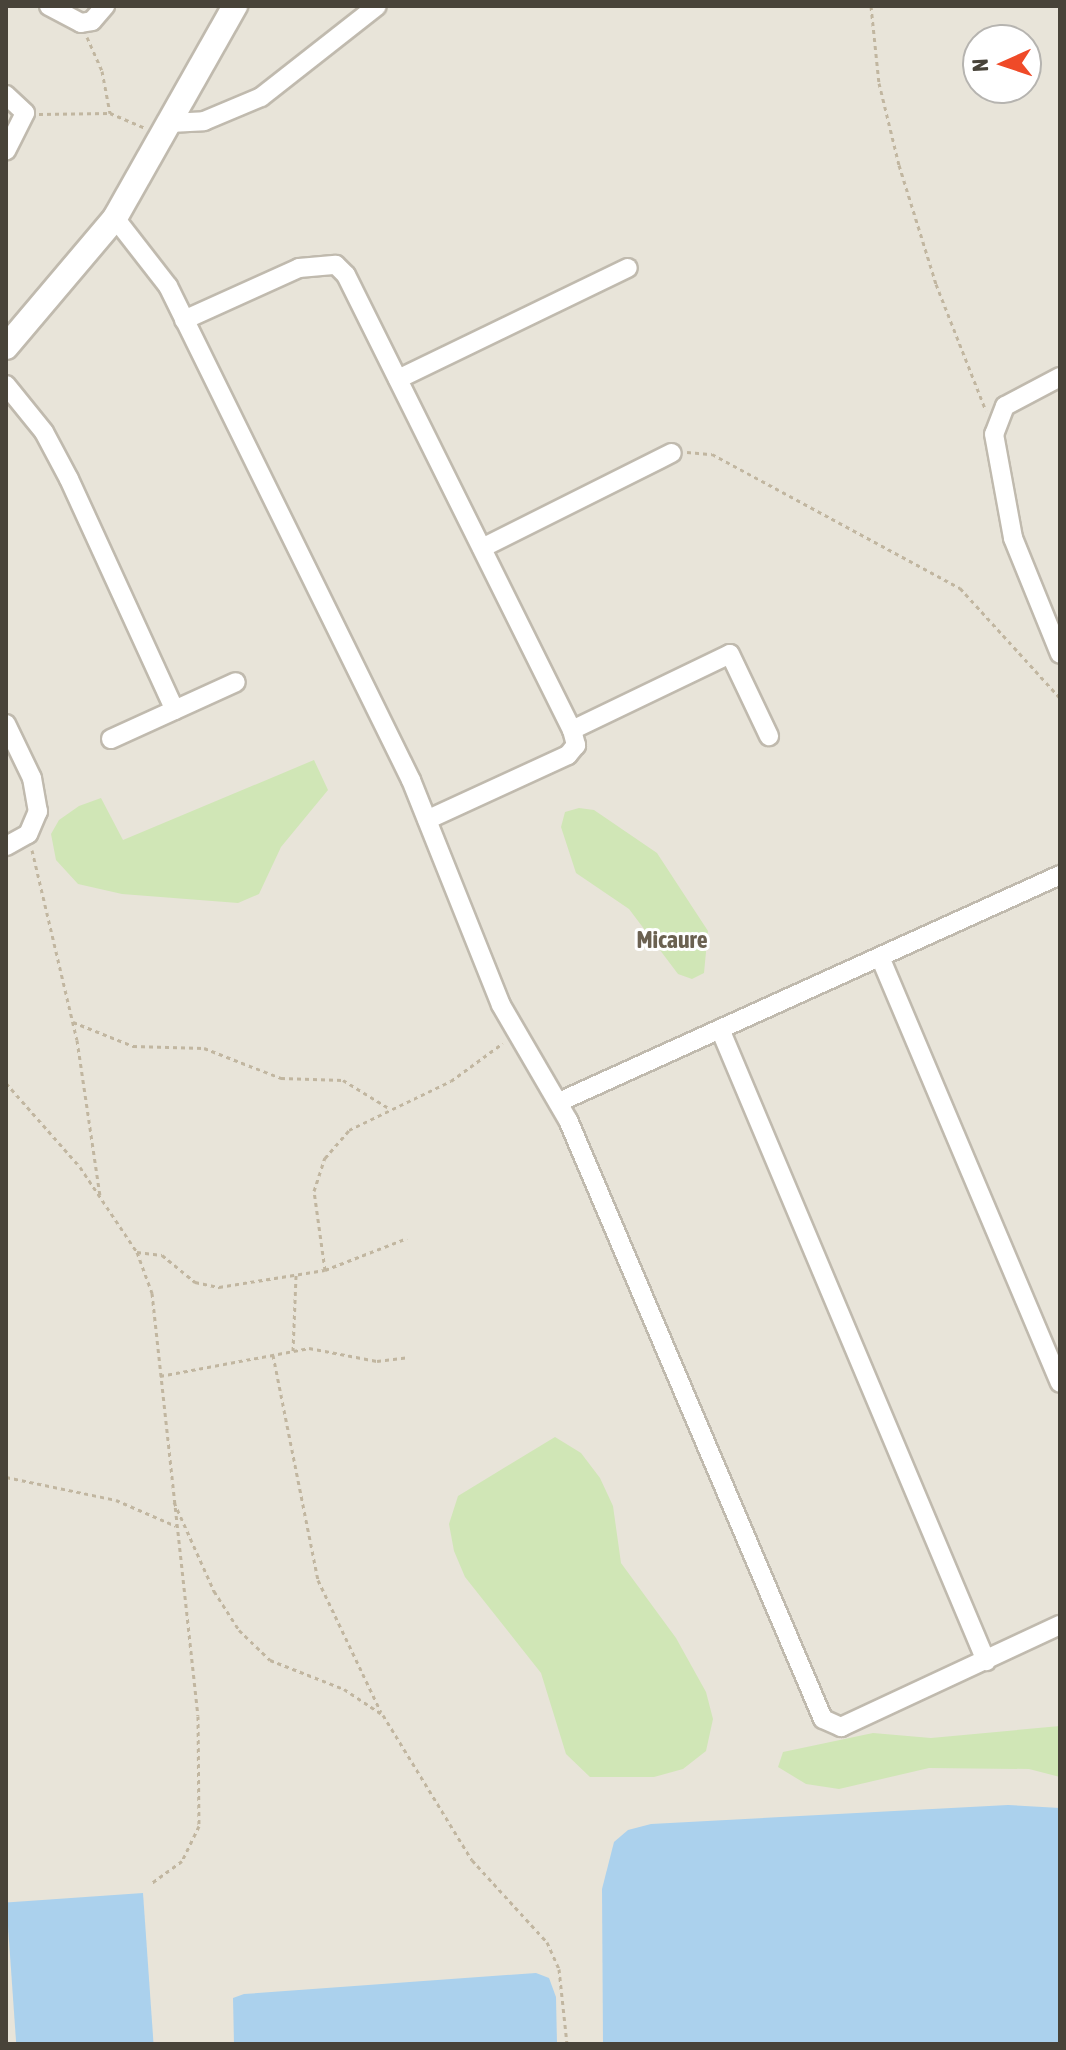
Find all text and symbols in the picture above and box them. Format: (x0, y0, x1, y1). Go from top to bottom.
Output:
north arrow (962, 24, 1042, 104)
text: N (967, 58, 993, 72)
district label: Micaure (636, 926, 708, 954)

